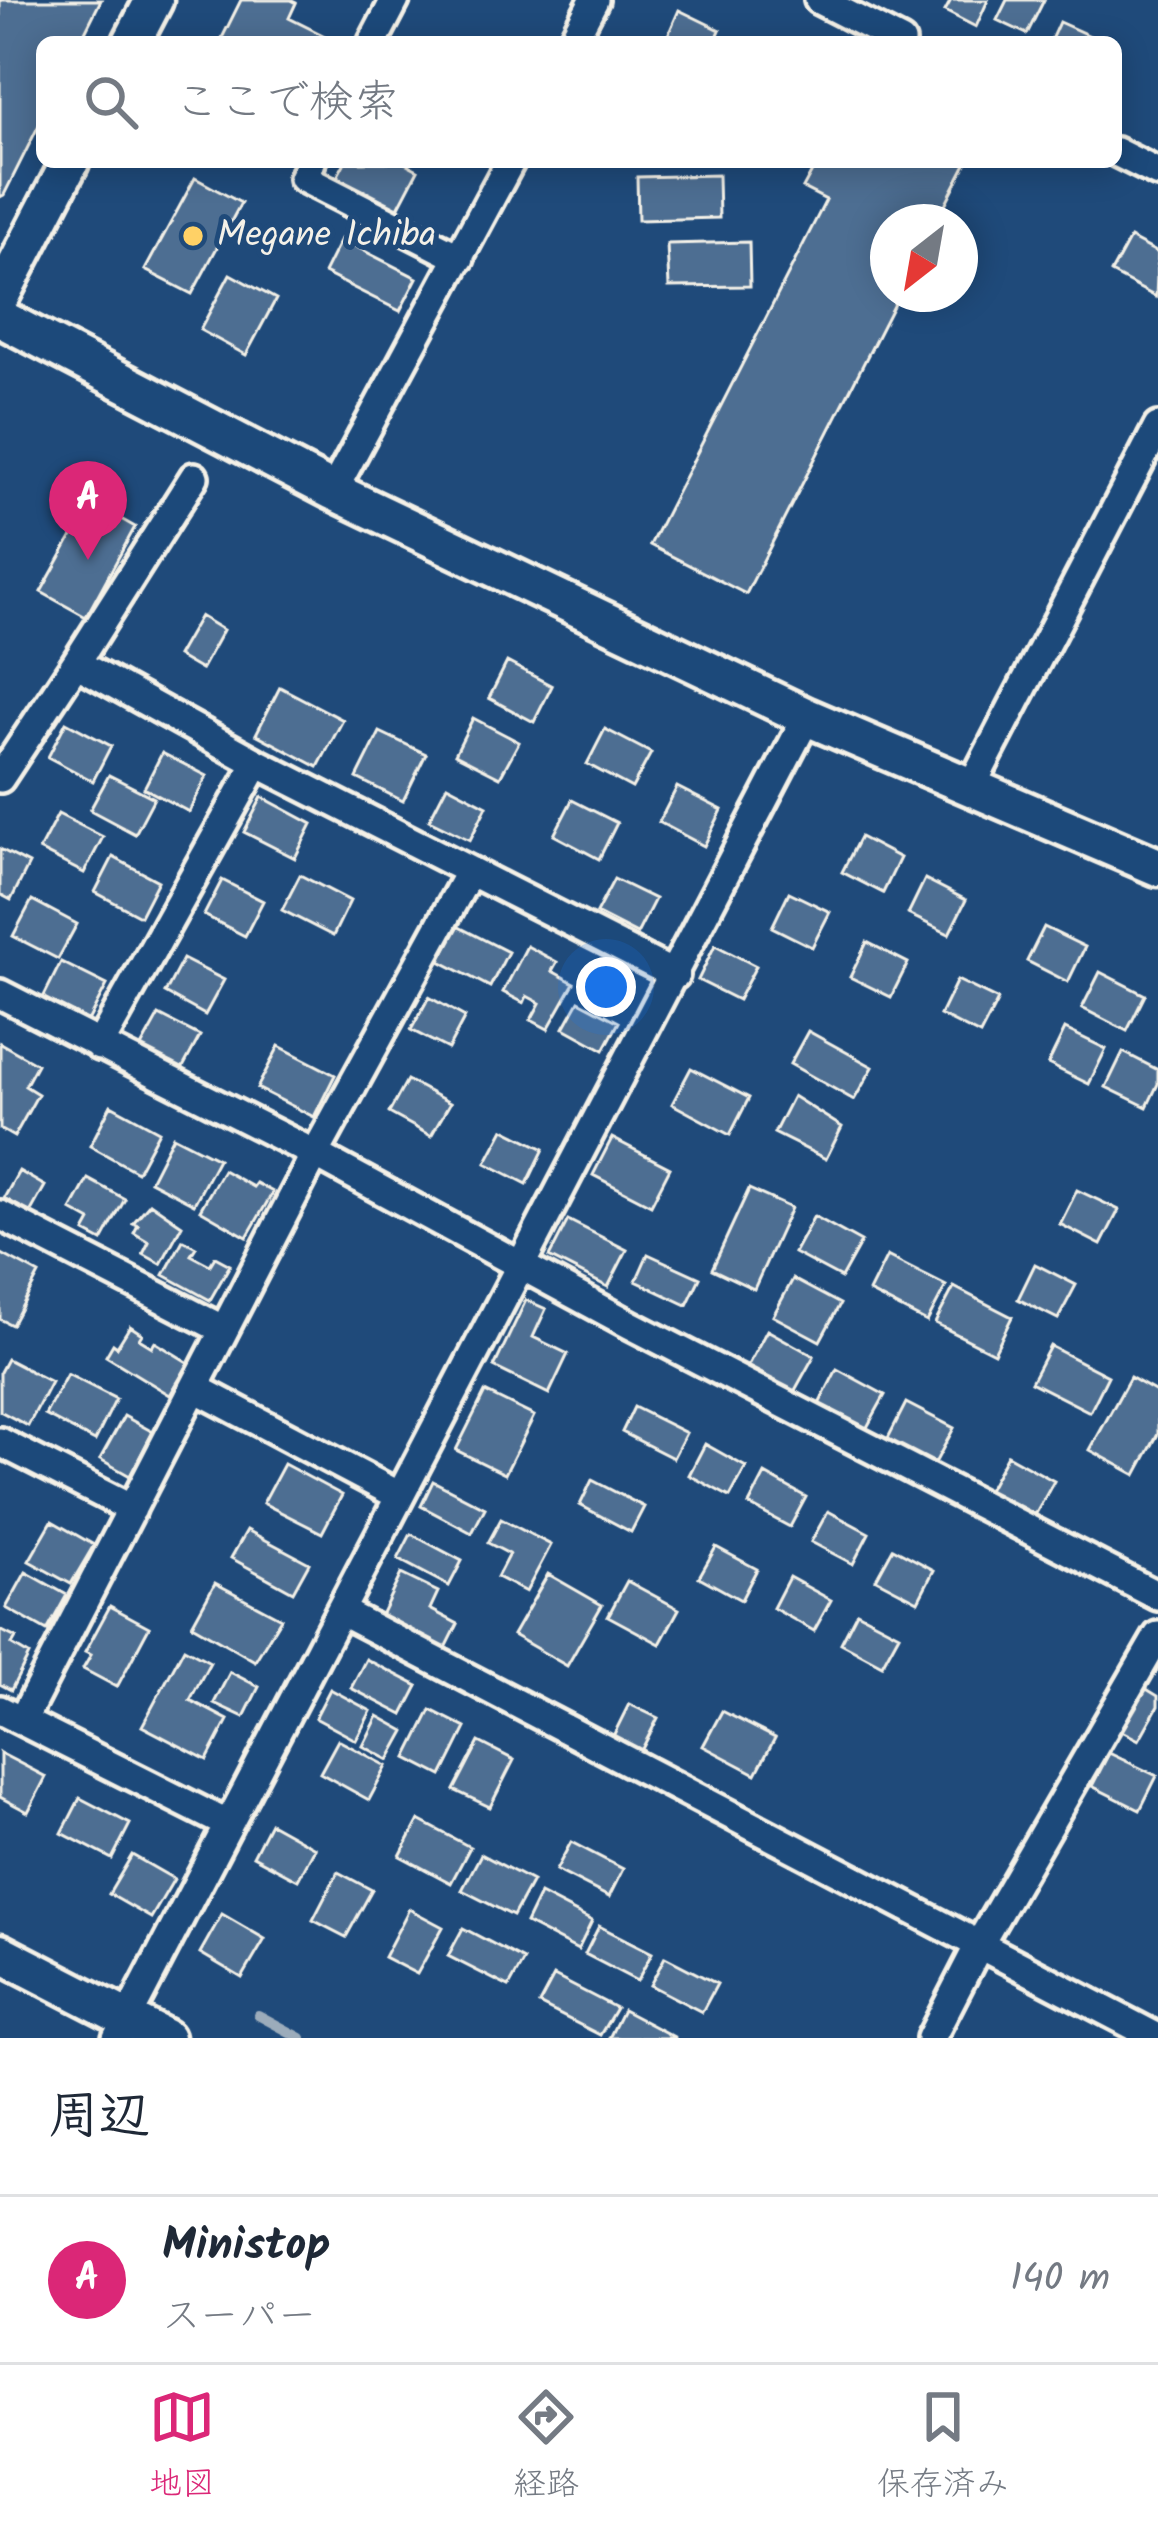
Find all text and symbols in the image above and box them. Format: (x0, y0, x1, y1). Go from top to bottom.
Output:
search box (36, 36, 1122, 168)
text: ここで検索 (174, 68, 399, 140)
icon: search (78, 69, 144, 135)
north arrow (870, 204, 978, 312)
place label: Megane Ichiba (217, 208, 436, 265)
marker: Megane Ichiba (180, 223, 206, 249)
pin: A (49, 461, 127, 560)
your location (576, 957, 636, 1017)
text: 周辺 (48, 2078, 150, 2159)
text: Ministop (162, 2211, 330, 2283)
text: A (75, 2249, 99, 2311)
text: 140 m (1010, 2249, 1110, 2311)
text: スーパー (162, 2287, 316, 2349)
tab: 地図 (149, 2384, 215, 2512)
tab: 経路 (513, 2384, 579, 2512)
tab: 保存済み (877, 2384, 1009, 2512)

